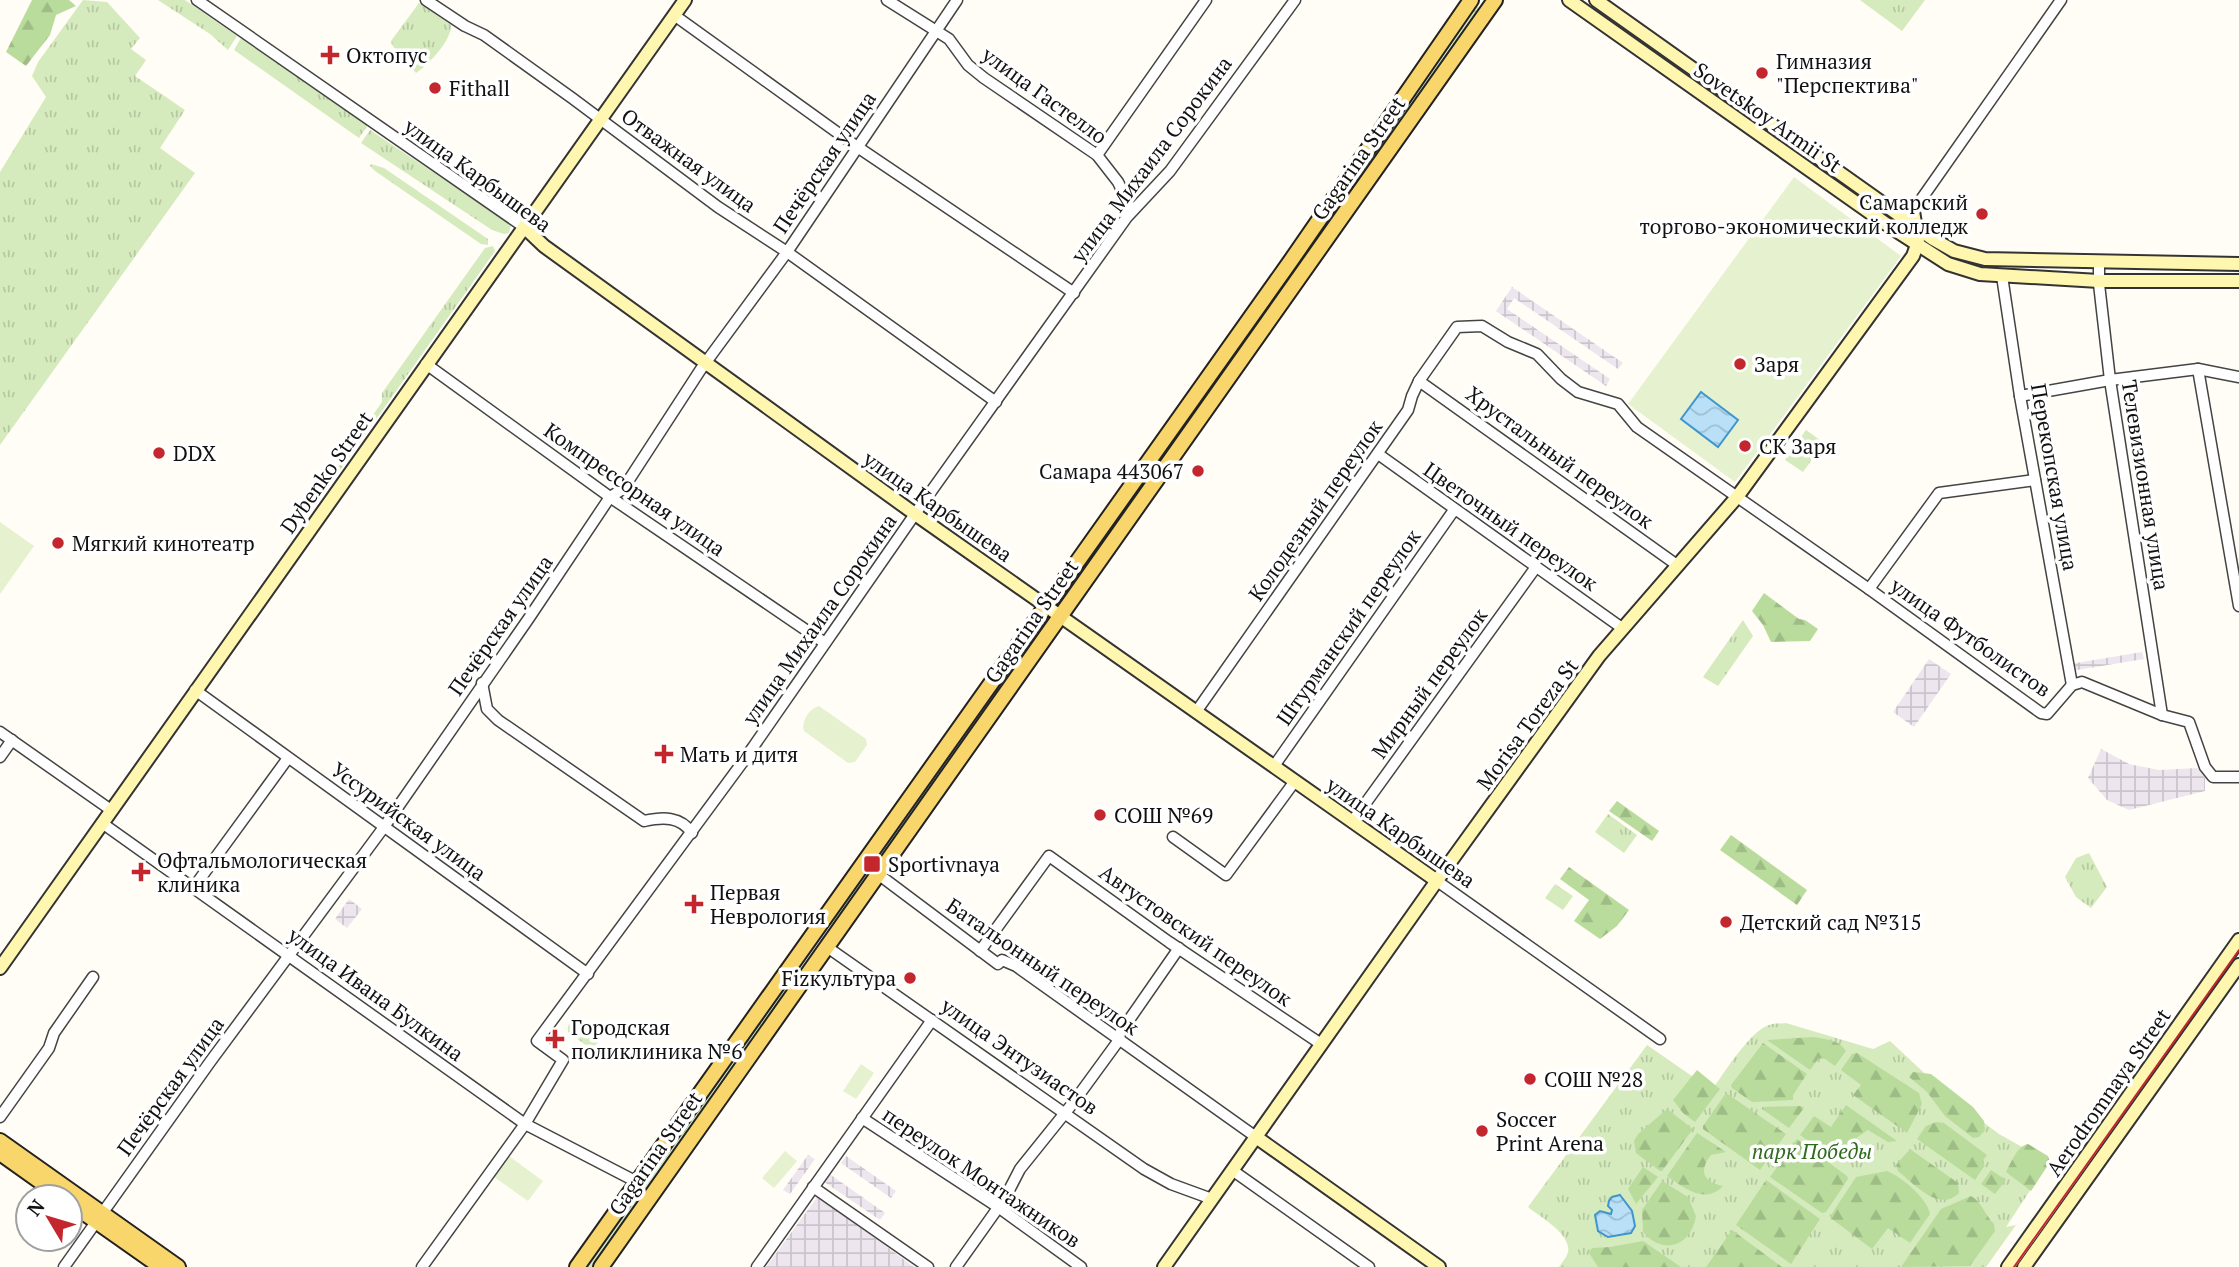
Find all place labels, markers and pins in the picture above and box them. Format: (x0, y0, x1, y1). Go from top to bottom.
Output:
place label: Октопус (346, 41, 428, 69)
marker: Октопус (320, 45, 340, 65)
place label: Гимназия "Перспектива" (1776, 47, 1919, 99)
marker: Гимназия "Перспектива" (1754, 65, 1770, 81)
place label: Fithall (449, 74, 510, 102)
marker: Fithall (427, 80, 443, 96)
place label: Самарский торгово-экономический колледж (1639, 188, 1969, 240)
marker: Самарский торгово-экономический колледж (1974, 206, 1990, 222)
place label: Заря (1754, 350, 1799, 378)
marker: Заря (1732, 356, 1748, 372)
place label: СК Заря (1759, 432, 1836, 460)
marker: СК Заря (1737, 438, 1753, 454)
place label: DDX (173, 439, 216, 467)
marker: DDX (151, 445, 167, 461)
place label: Самара 443067 (1039, 457, 1184, 485)
marker: Самара 443067 (1190, 463, 1206, 479)
place label: Мягкий кинотеатр (72, 529, 255, 557)
marker: Мягкий кинотеатр (50, 535, 66, 551)
place label: Мать и дитя (680, 740, 798, 768)
marker: Мать и дитя (654, 744, 674, 764)
place label: СОШ №69 (1114, 801, 1213, 829)
marker: СОШ №69 (1092, 807, 1108, 823)
place label: Офтальмологическая клиника (157, 846, 367, 898)
place label: Sportivnaya (888, 850, 1000, 878)
marker: Sportivnaya (862, 854, 882, 874)
marker: Офтальмологическая клиника (131, 862, 151, 882)
place label: Первая Неврология (710, 878, 826, 930)
marker: Первая Неврология (684, 894, 704, 914)
place label: Детский сад №315 (1740, 908, 1922, 936)
marker: Детский сад №315 (1718, 914, 1734, 930)
place label: Fizкультура (782, 964, 896, 992)
marker: Fizкультура (902, 970, 918, 986)
place label: Городская поликлиника №6 (571, 1013, 742, 1065)
marker: Городская поликлиника №6 (545, 1029, 565, 1049)
place label: СОШ №28 (1544, 1065, 1643, 1093)
marker: СОШ №28 (1522, 1071, 1538, 1087)
place label: Soccer Print Arena (1496, 1105, 1604, 1157)
marker: Soccer Print Arena (1474, 1123, 1490, 1139)

